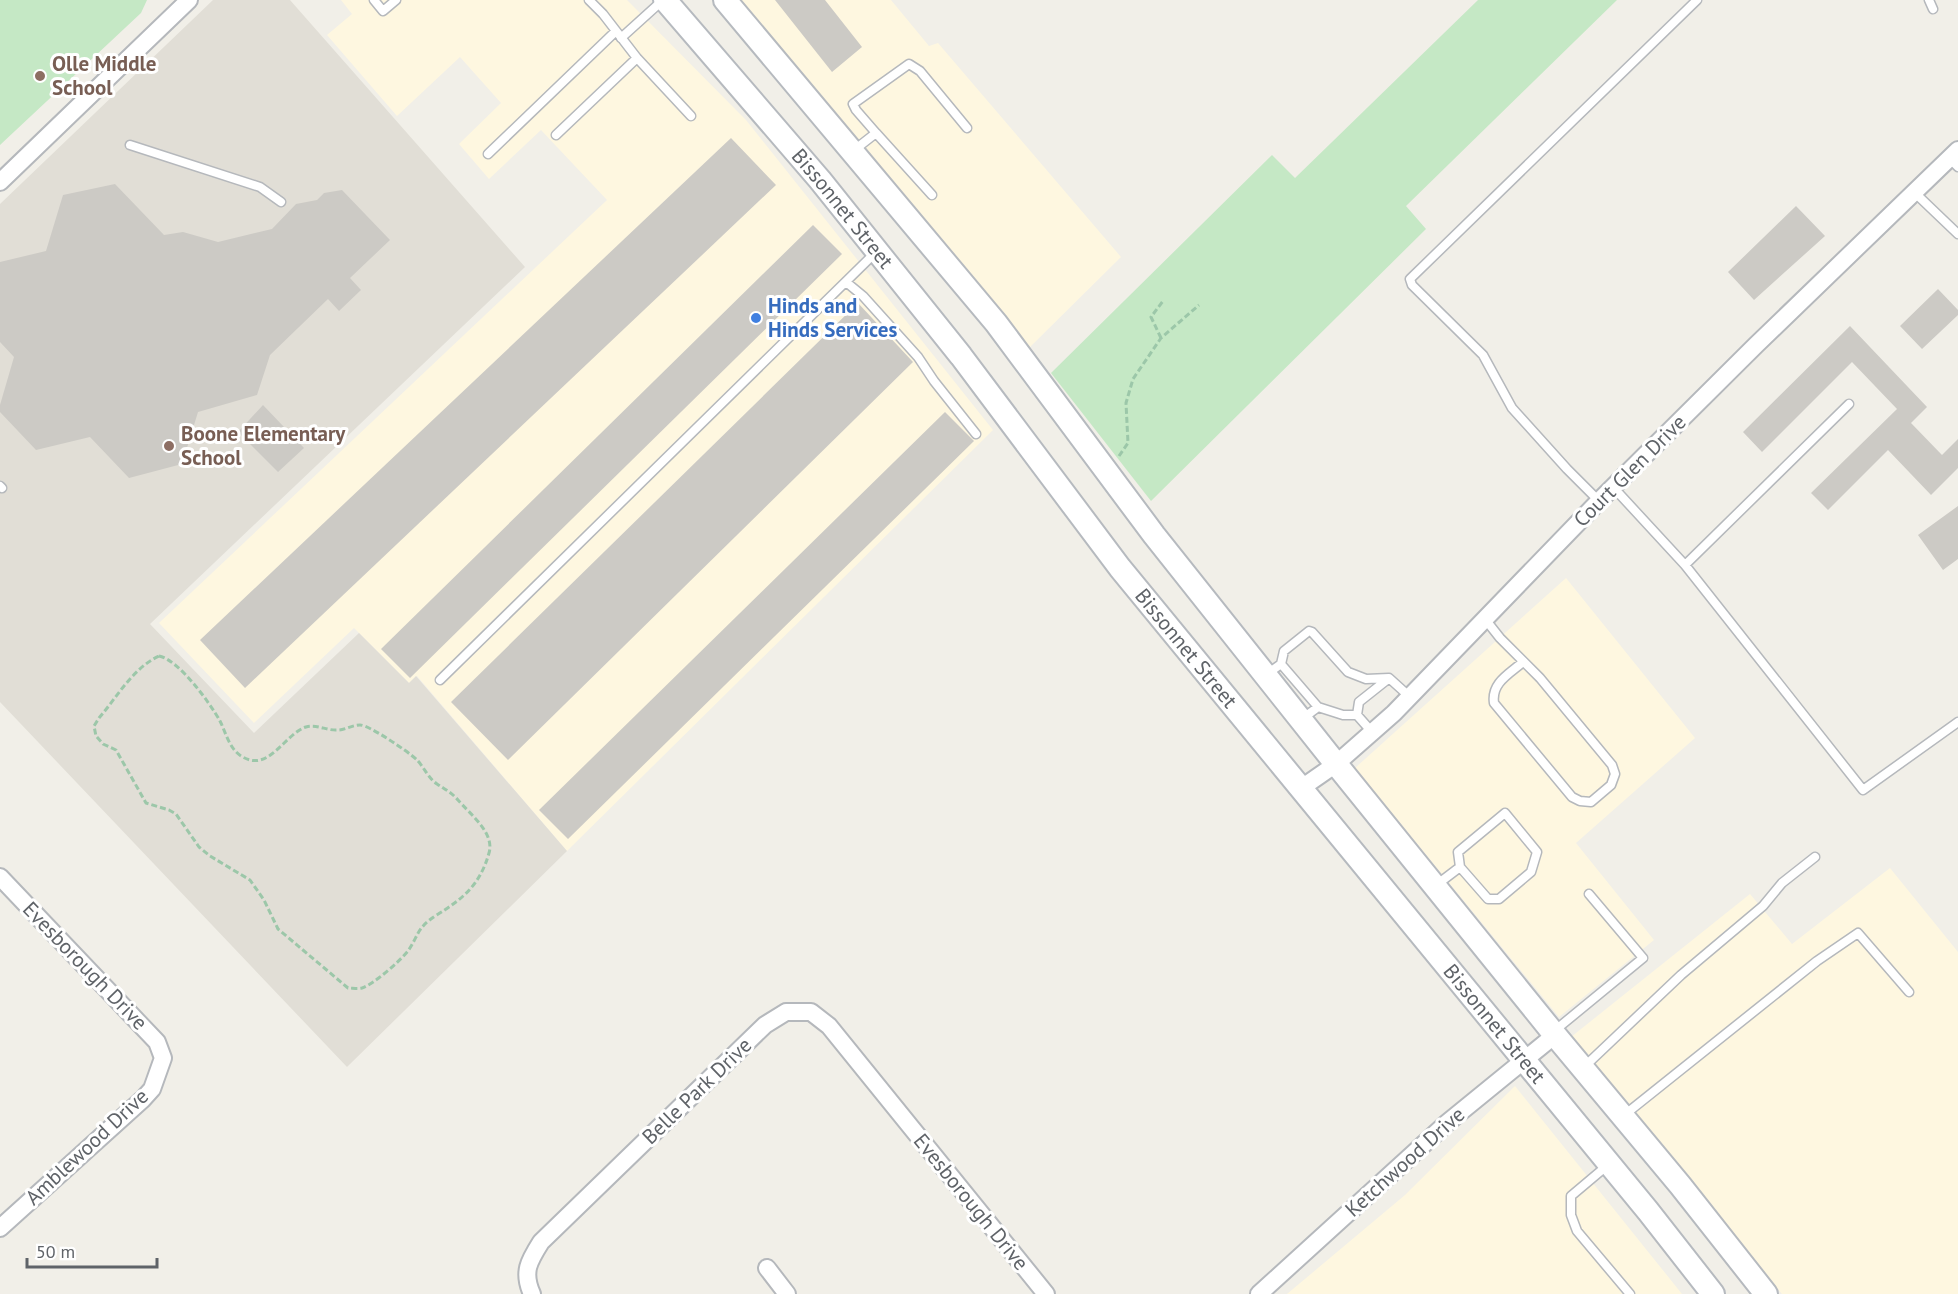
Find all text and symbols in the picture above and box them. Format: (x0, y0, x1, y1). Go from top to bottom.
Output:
place label: Olle Middle School (52, 50, 156, 101)
marker: Olle Middle School (33, 69, 47, 83)
street label: Bissonnet Street (786, 143, 900, 274)
place label: Hinds and Hinds Services (768, 292, 897, 343)
marker: Hinds and Hinds Services (749, 311, 763, 325)
street label: Court Glen Drive (1568, 409, 1692, 533)
place label: Boone Elementary School (181, 420, 346, 471)
marker: Boone Elementary School (162, 439, 176, 453)
street label: Bissonnet Street (1129, 583, 1243, 713)
street label: Evesborough Drive (17, 896, 154, 1036)
street label: Bissonnet Street (1438, 958, 1552, 1089)
street label: Belle Park Drive (636, 1032, 757, 1150)
street label: Amblewood Drive (19, 1083, 154, 1211)
street label: Ketchwood Drive (1339, 1101, 1470, 1223)
street label: Evesborough Drive (908, 1128, 1035, 1276)
scale bar (27, 1231, 158, 1269)
text: 50 m (36, 1240, 75, 1263)

